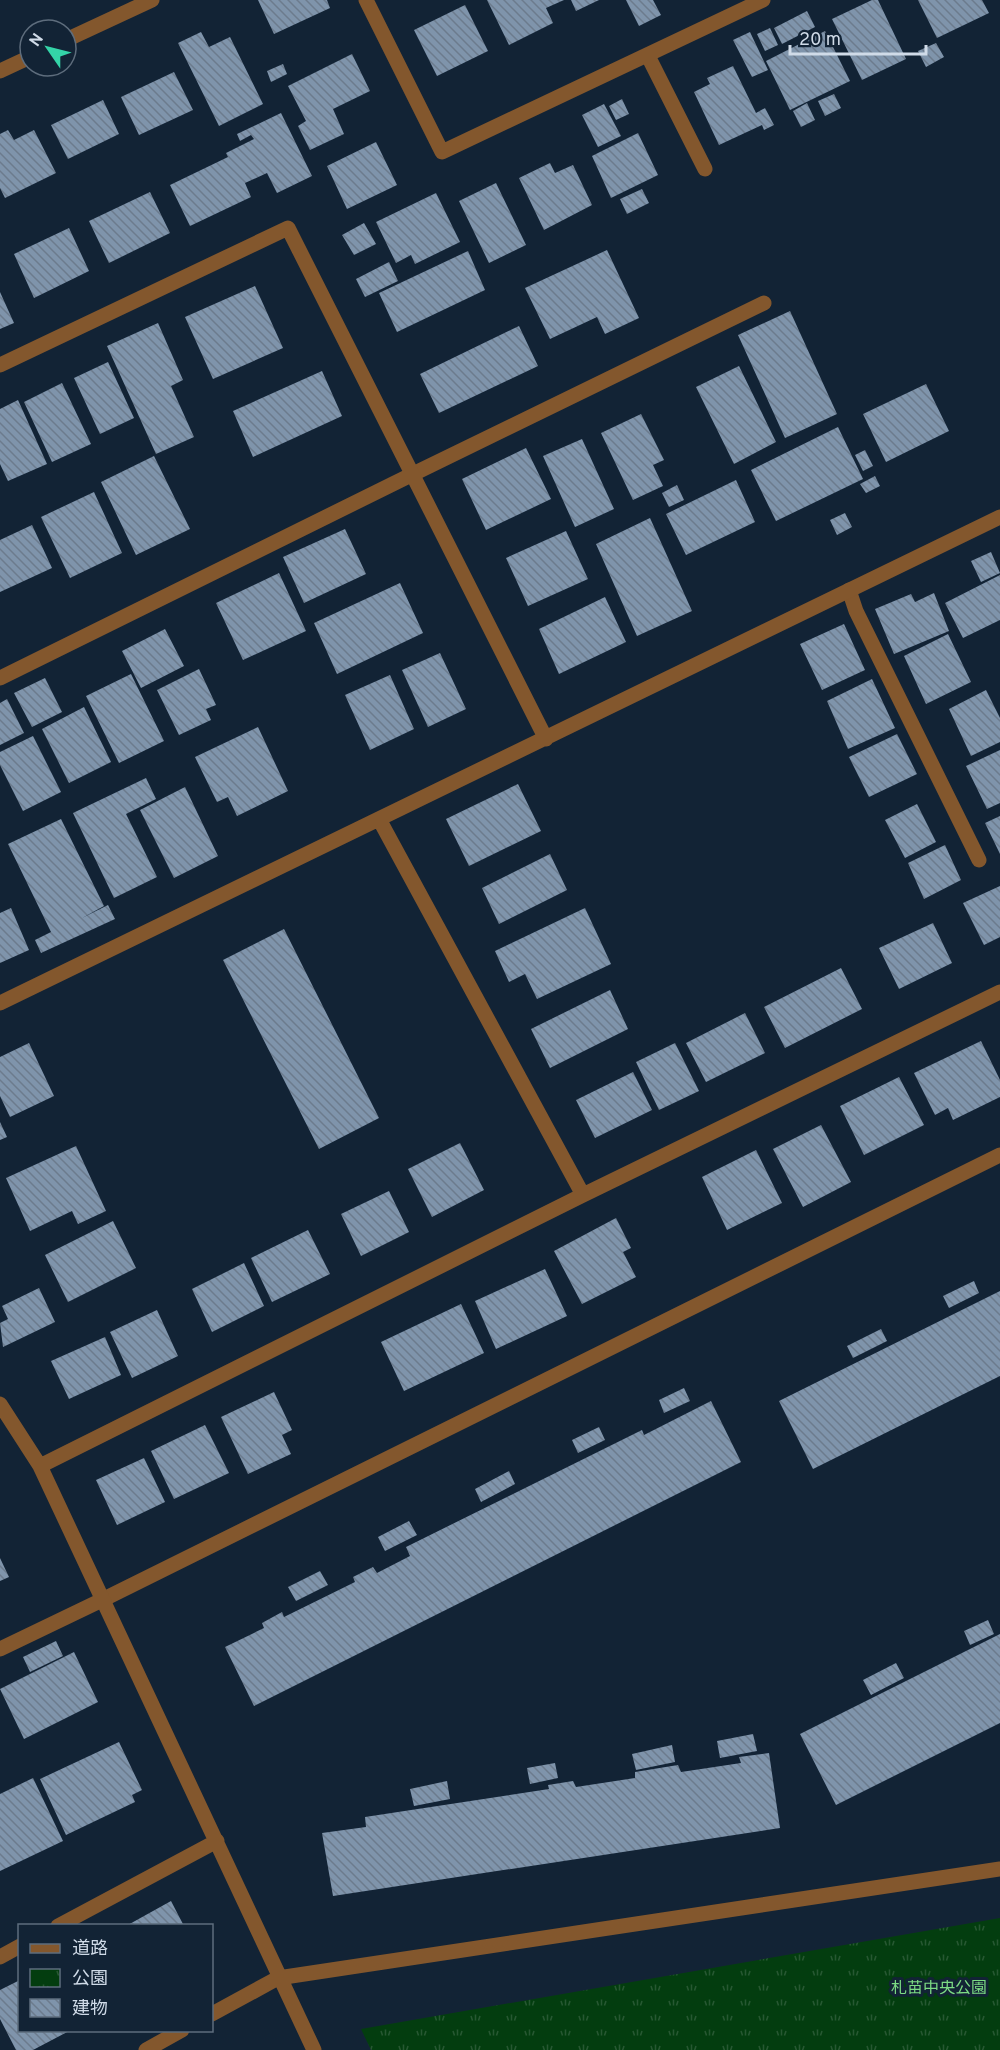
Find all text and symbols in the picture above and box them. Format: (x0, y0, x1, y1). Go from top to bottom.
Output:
north arrow (18, 18, 78, 78)
scale bar (790, 18, 926, 56)
text: 20 m (799, 29, 841, 52)
text: N (26, 30, 49, 51)
legend (18, 1924, 213, 2032)
text: 道路 (72, 1938, 108, 1961)
text: 公園 (72, 1968, 108, 1991)
park label: 札苗中央公園 (891, 1979, 987, 1999)
text: 建物 (72, 1998, 108, 2021)

